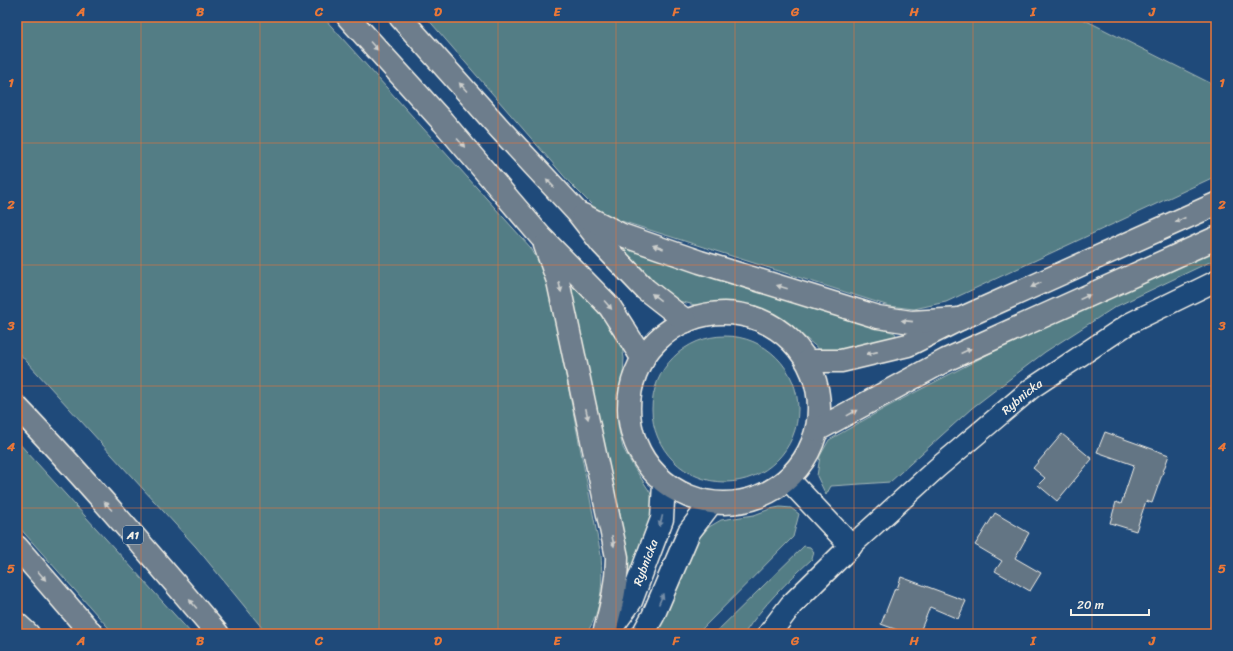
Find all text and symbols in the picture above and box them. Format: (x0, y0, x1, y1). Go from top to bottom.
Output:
text: A (76, 0, 85, 23)
text: B (196, 0, 205, 23)
text: C (314, 0, 324, 23)
text: D (434, 0, 442, 23)
text: E (553, 0, 562, 23)
text: F (671, 0, 680, 23)
text: G (790, 0, 800, 23)
text: H (908, 0, 919, 23)
text: I (1029, 0, 1037, 23)
text: J (1148, 0, 1156, 23)
one-way arrow (369, 41, 379, 51)
text: 1 (8, 71, 14, 94)
text: 1 (1219, 71, 1225, 94)
one-way arrow (459, 82, 468, 91)
one-way arrow (456, 138, 465, 148)
one-way arrow (546, 178, 555, 188)
text: 2 (6, 193, 15, 216)
text: 2 (1217, 193, 1226, 216)
one-way arrow (1175, 217, 1186, 223)
one-way arrow (652, 244, 664, 250)
one-way arrow (557, 280, 563, 293)
one-way arrow (1031, 282, 1042, 288)
one-way arrow (775, 284, 787, 290)
one-way arrow (650, 293, 661, 301)
one-way arrow (1079, 294, 1090, 300)
one-way arrow (603, 299, 612, 310)
text: 3 (6, 314, 15, 337)
text: 3 (1217, 314, 1226, 337)
one-way arrow (901, 318, 913, 324)
one-way arrow (961, 348, 972, 354)
one-way arrow (865, 351, 878, 357)
street label: Rybnicka (996, 372, 1048, 421)
one-way arrow (584, 407, 590, 420)
one-way arrow (846, 409, 858, 416)
text: 4 (6, 435, 16, 458)
text: 4 (1217, 435, 1227, 458)
one-way arrow (103, 501, 112, 511)
one-way arrow (658, 515, 664, 527)
road number: A1 (123, 526, 143, 544)
one-way arrow (611, 535, 617, 547)
street label: Rybnicka (627, 535, 665, 589)
text: 5 (7, 557, 15, 580)
text: 5 (1218, 557, 1226, 580)
one-way arrow (38, 571, 47, 582)
scale bar (1071, 591, 1149, 617)
one-way arrow (658, 593, 664, 605)
text: 20 m (1077, 594, 1104, 616)
one-way arrow (188, 599, 197, 609)
text: A (76, 629, 85, 651)
text: B (196, 629, 205, 651)
text: C (314, 629, 324, 651)
text: D (434, 629, 442, 651)
text: E (553, 629, 562, 651)
text: F (671, 629, 680, 651)
text: G (790, 629, 800, 651)
text: H (908, 629, 919, 651)
text: I (1029, 629, 1037, 651)
text: J (1148, 629, 1156, 651)

